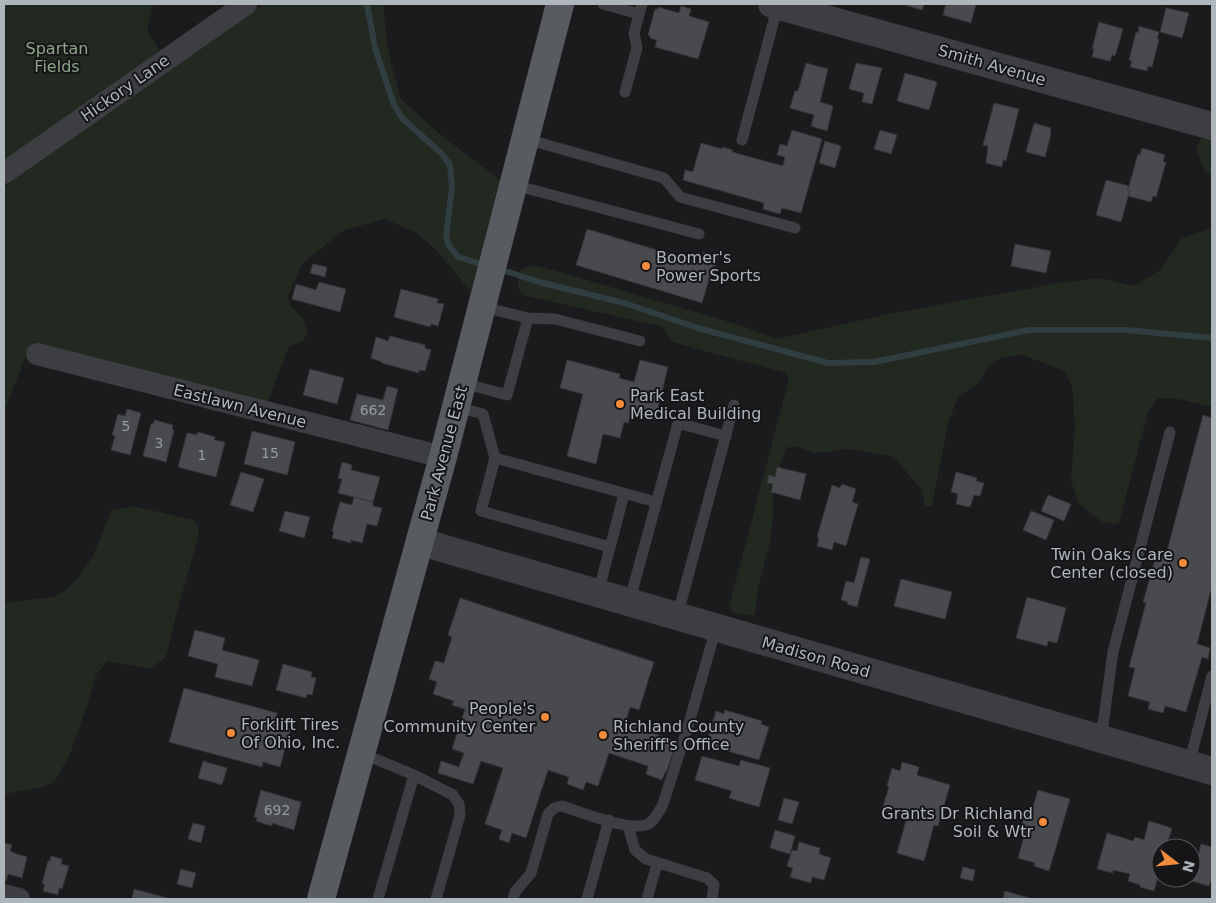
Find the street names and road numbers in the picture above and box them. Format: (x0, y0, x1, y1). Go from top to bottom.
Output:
street label: Smith Avenue (936, 41, 1048, 89)
street label: Hickory Lane (77, 51, 173, 125)
street label: Eastlawn Avenue (171, 380, 309, 432)
street label: Park Avenue East (417, 384, 471, 522)
street label: Madison Road (760, 632, 872, 682)

